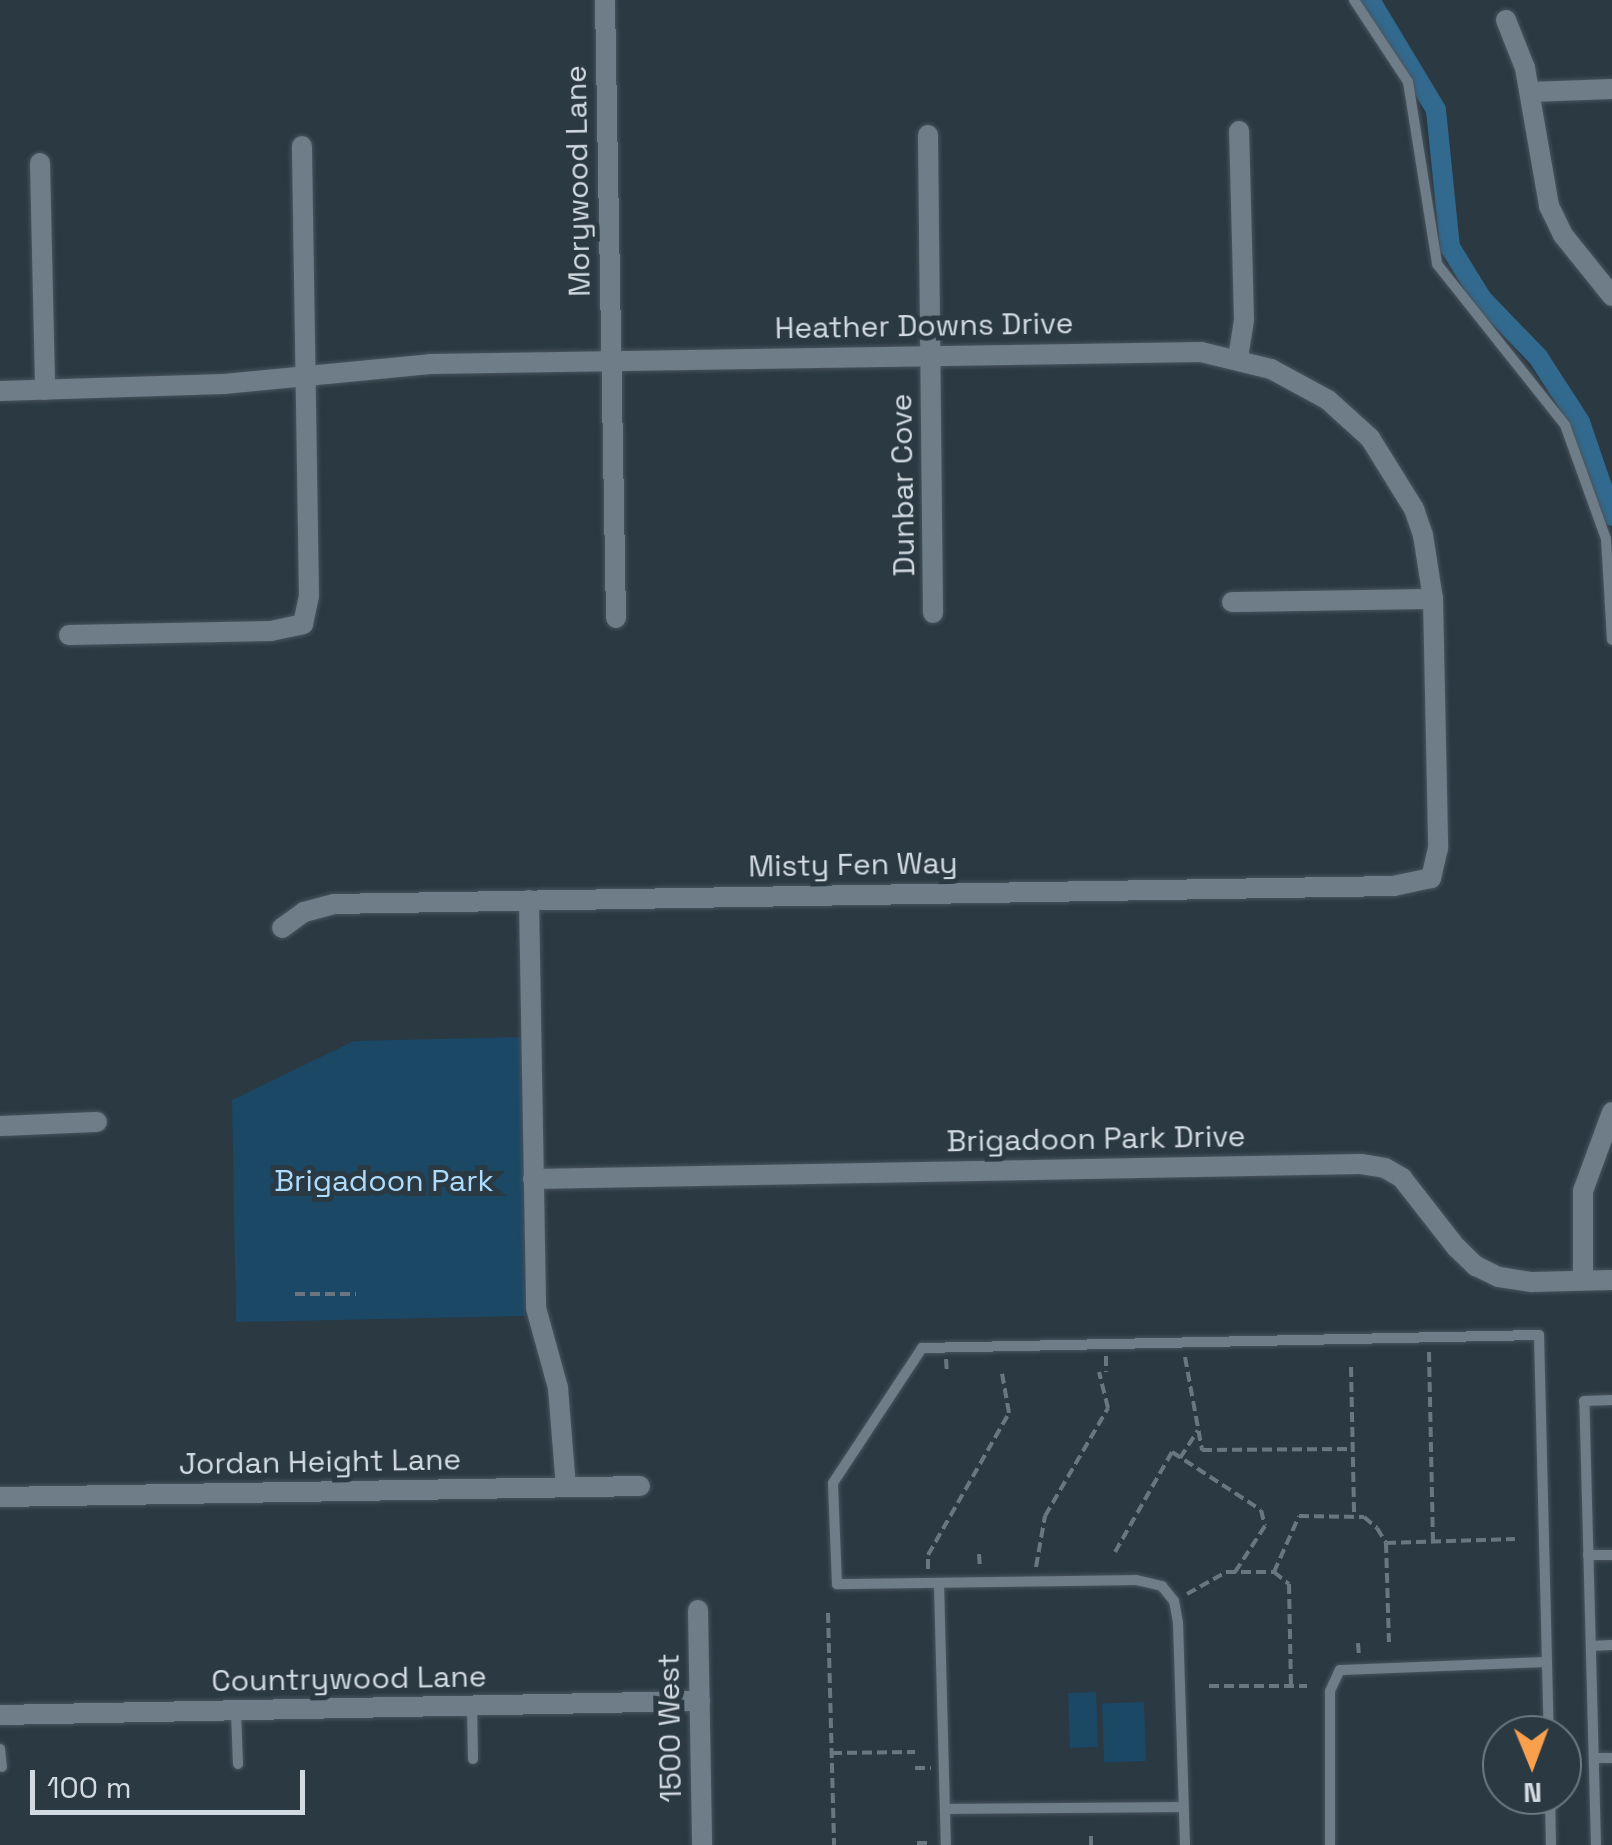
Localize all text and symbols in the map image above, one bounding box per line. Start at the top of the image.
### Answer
street label: Morywood Lane [558,65,598,297]
street label: Heather Downs Drive [774,305,1074,347]
street label: Dunbar Cove [883,393,923,577]
street label: Misty Fen Way [748,845,958,885]
street label: Brigadoon Park Drive [946,1118,1246,1160]
park label: Brigadoon Park [274,1163,494,1199]
street label: Jordan Height Lane [179,1442,461,1482]
street label: 1500 West [651,1653,689,1803]
street label: Countrywood Lane [211,1659,487,1699]
north arrow [1482,1715,1582,1815]
scale bar [35,1750,310,1812]
text: 100 m [47,1768,132,1807]
text: N [1523,1775,1542,1811]

